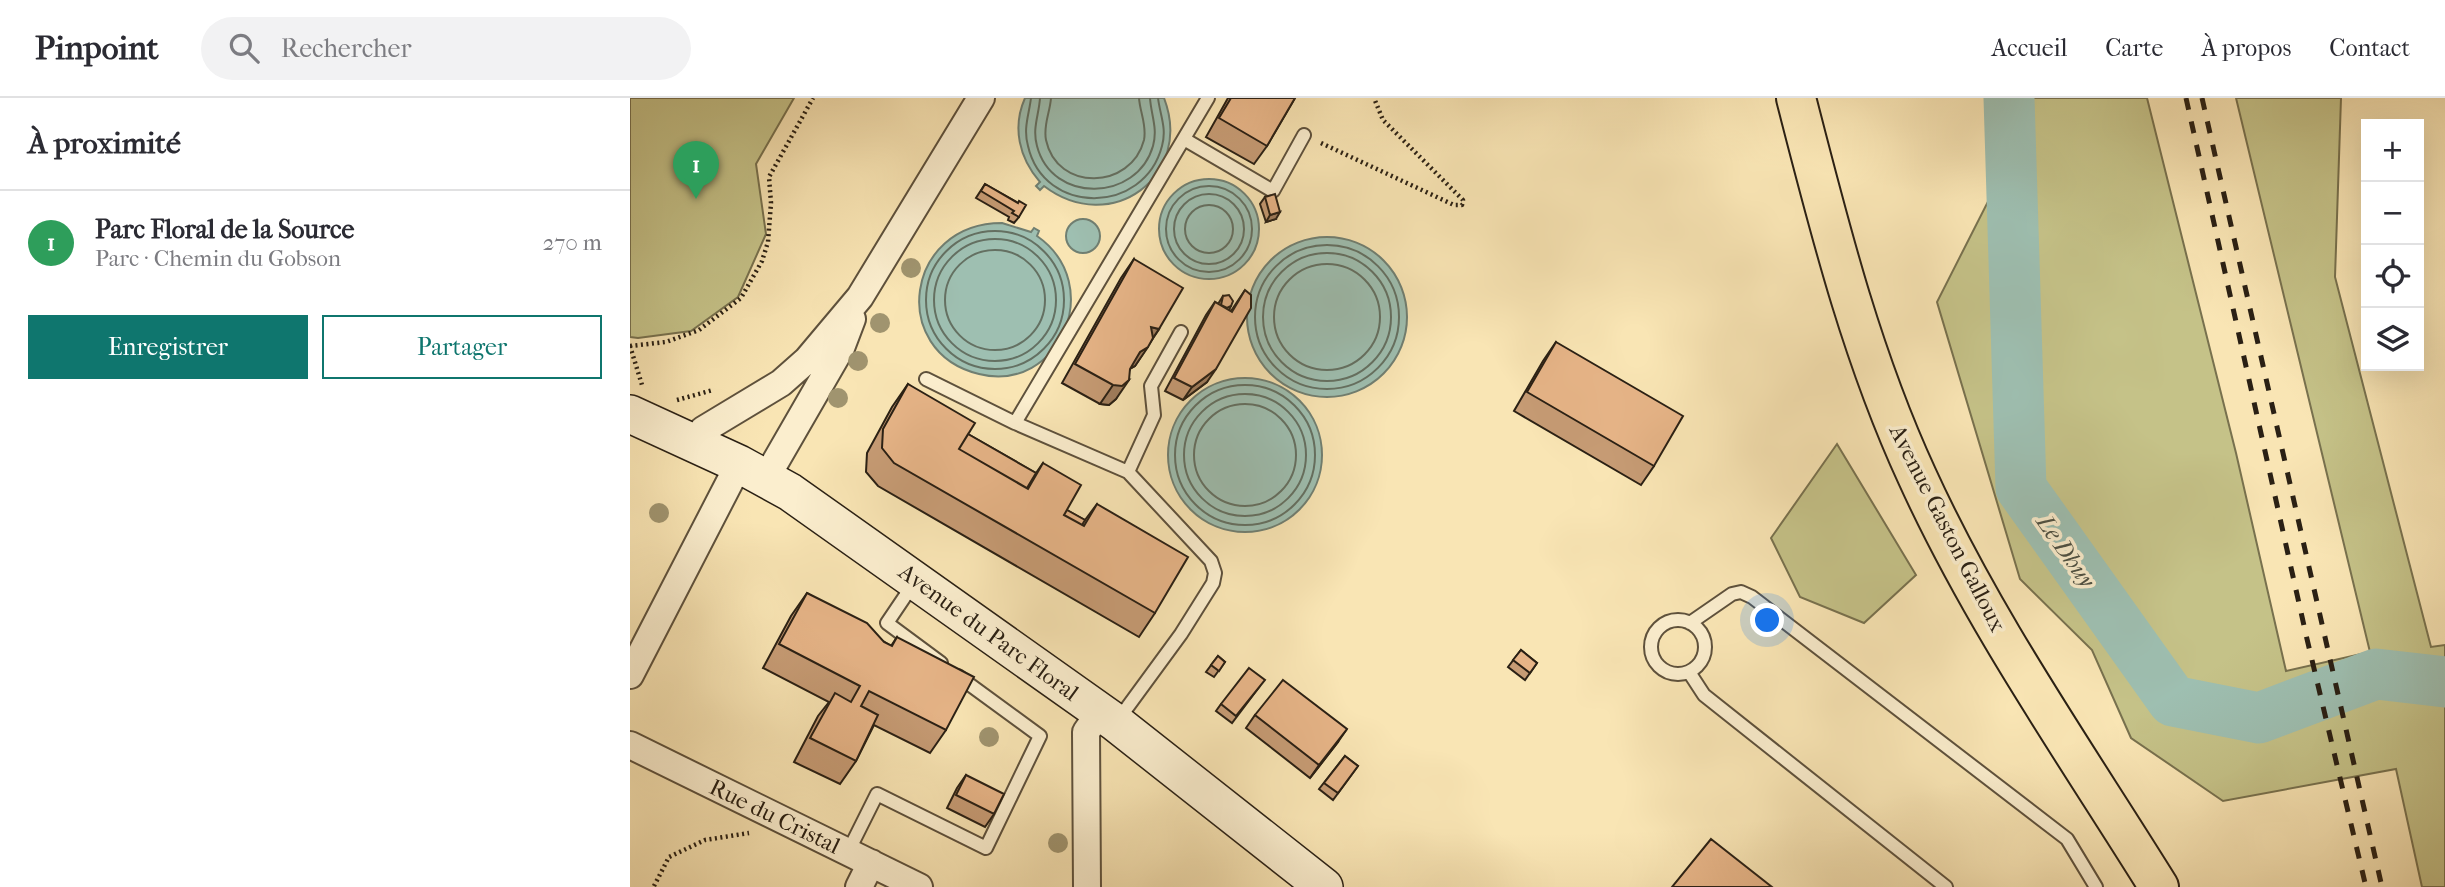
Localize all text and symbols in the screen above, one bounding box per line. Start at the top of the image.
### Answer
search box [201,17,691,80]
text: Pinpoint [35,29,159,68]
icon: search [225,29,263,67]
text: Rechercher [281,33,411,64]
text: Accueil [1992,34,2067,62]
text: Carte [2105,34,2163,62]
text: À propos [2201,34,2291,62]
text: Contact [2329,34,2410,62]
map controls [2361,119,2424,371]
button: + [2361,119,2424,182]
text: À proximité [28,126,181,161]
pin: 1 [673,141,719,199]
button: − [2361,182,2424,245]
text: Parc Floral de la Source [95,214,354,245]
text: 1 [47,229,55,256]
text: 270 m [542,229,602,256]
text: Parc · Chemin du Gobson [95,245,341,272]
button: locate [2361,245,2424,308]
button: layers [2361,308,2424,371]
button: Enregistrer [28,315,308,379]
button: Partager [322,315,602,379]
street label: Avenue Gaston Galloux [1883,419,2011,636]
water label: Le Dhuy [2030,507,2102,594]
street label: Avenue du Parc Floral [893,558,1084,707]
your location [1750,603,1784,637]
street label: Rue du Cristal [705,773,845,860]

